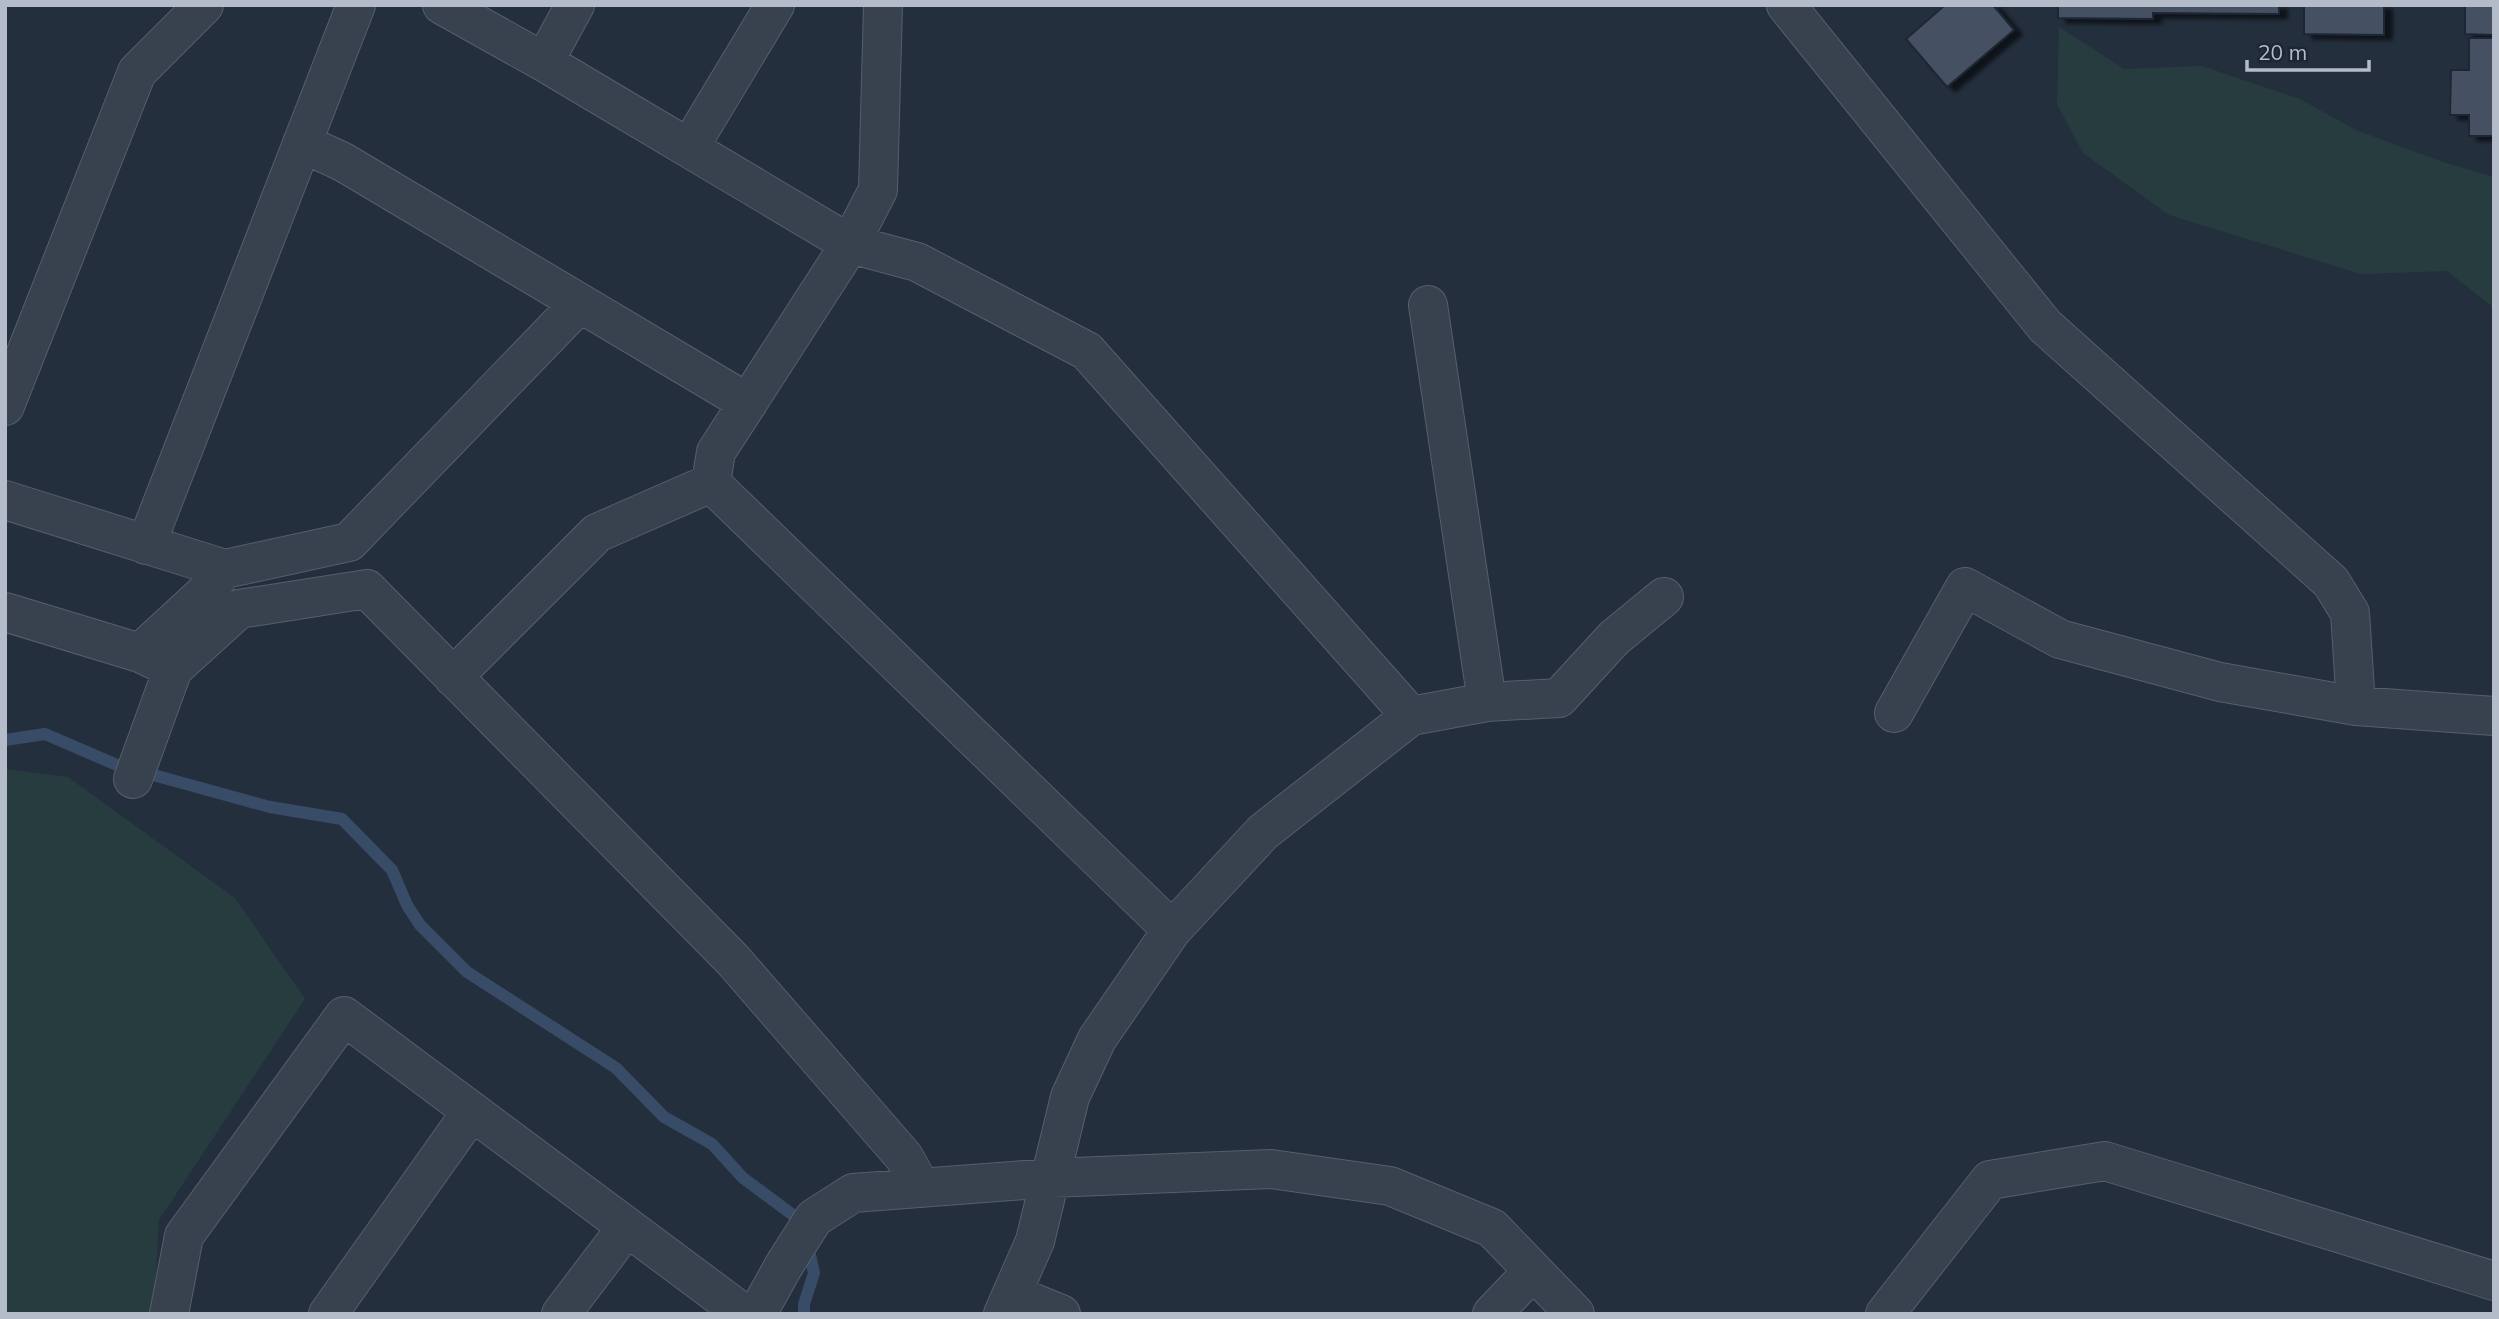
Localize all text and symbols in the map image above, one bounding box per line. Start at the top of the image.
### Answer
scale bar [2247,28,2370,72]
text: 20 m [2258,39,2307,65]

